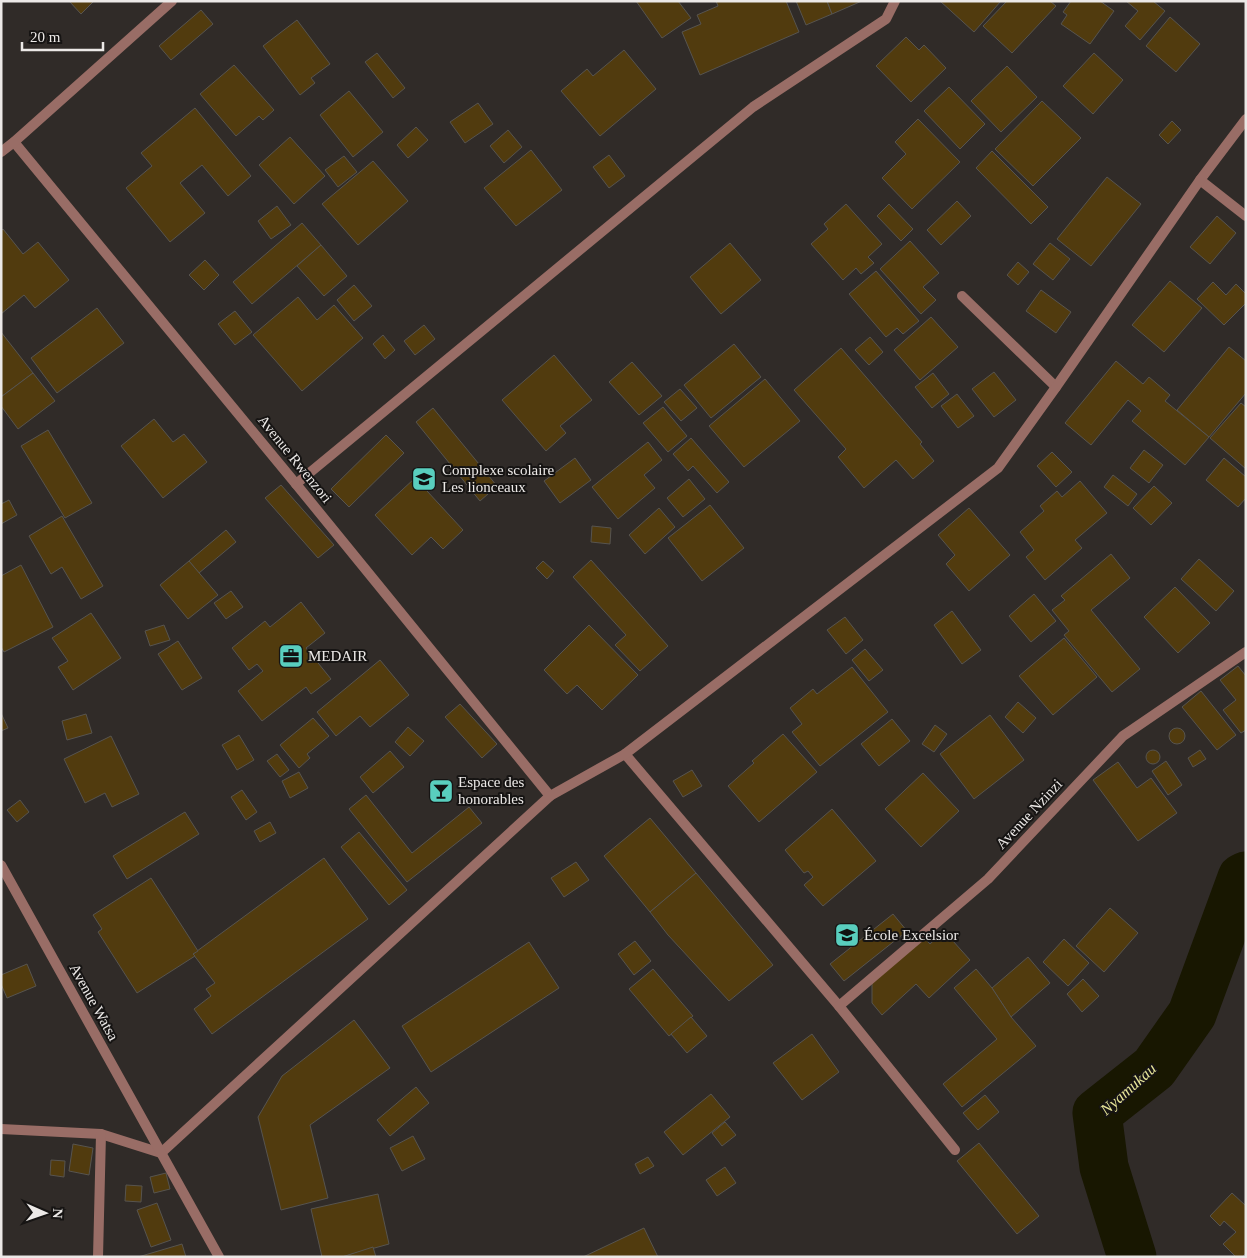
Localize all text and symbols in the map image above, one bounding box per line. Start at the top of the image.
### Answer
scale bar [22,20,104,52]
text: 20 m [30,29,61,45]
street label: Avenue Rwenzori [255,412,335,506]
place label: Complexe scolaire Les lionceaux [442,462,554,495]
school or university icon: Complexe scolaire Les lionceaux [411,466,437,492]
office icon: MEDAIR [278,643,304,669]
place label: MEDAIR [308,648,367,664]
place label: Espace des honorables [458,774,524,807]
street label: Avenue Nzinzi [993,776,1065,852]
bar icon: Espace des honorables [428,778,454,804]
school or university icon: École Excelsior [834,922,860,948]
place label: École Excelsior [864,927,959,943]
street label: Avenue Watsa [66,961,122,1043]
water label: Nyamukau [1096,1060,1160,1120]
north arrow [20,1188,70,1238]
text: N [50,1208,65,1219]

